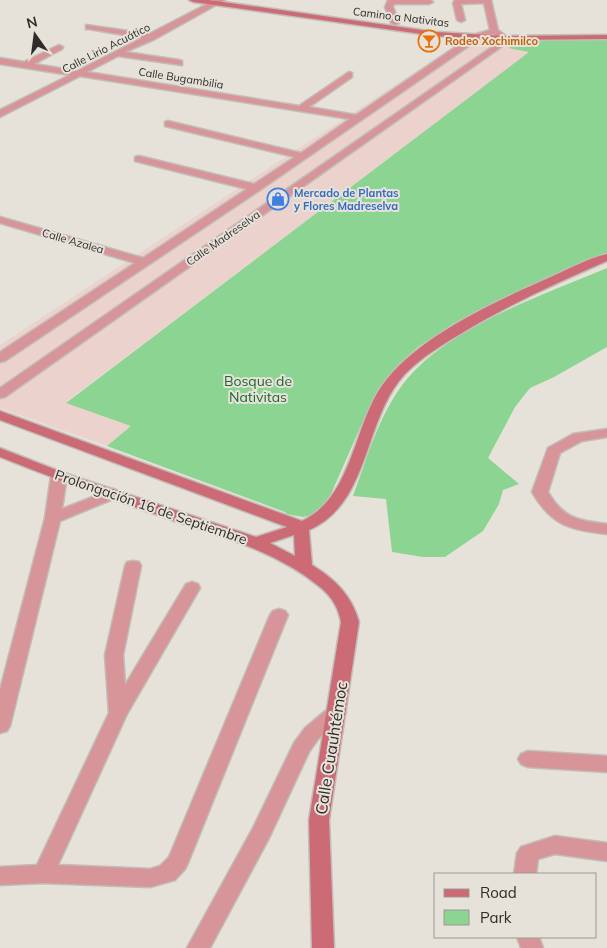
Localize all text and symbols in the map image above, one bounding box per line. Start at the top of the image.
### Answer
street label: Camino a Nativitas [352,4,450,30]
north arrow [10,10,60,60]
text: N [25,12,39,32]
street label: Calle Lirio Acuático [60,20,152,76]
bar icon: Rodeo Xochimilco [417,29,441,53]
place label: Rodeo Xochimilco [445,34,538,48]
street label: Calle Bugambilia [138,64,224,92]
place label: Mercado de Plantas y Flores Madreselva [293,186,399,213]
shop icon: Mercado de Plantas y Flores Madreselva [266,187,290,211]
street label: Calle Madreselva [183,207,263,269]
street label: Calle Azalea [41,226,105,256]
park label: Bosque de Nativitas [224,372,292,406]
street label: Prolongación 16 de Septiembre [52,466,250,548]
street label: Calle Cuauhtémoc [311,680,351,816]
legend [434,873,597,938]
text: Road [480,883,517,902]
text: Park [480,908,512,927]

